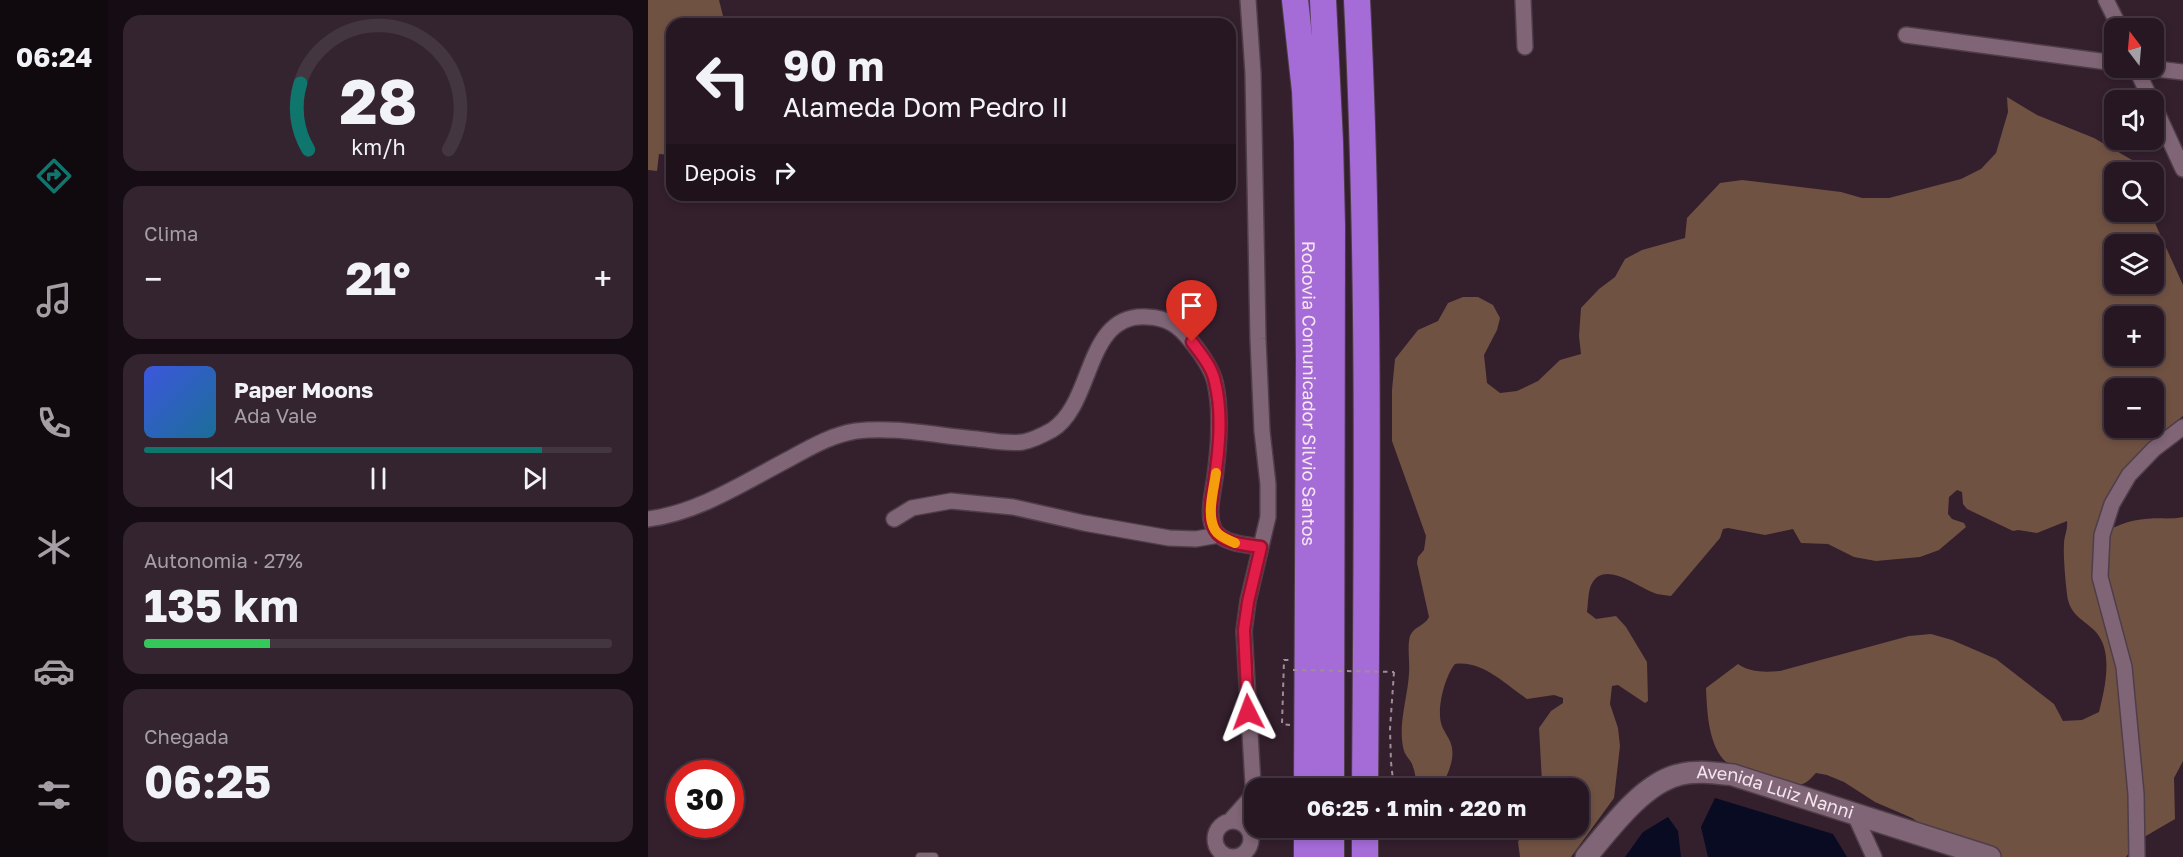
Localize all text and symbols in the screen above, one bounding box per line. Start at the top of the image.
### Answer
north arrow [2104,18,2164,78]
map controls [2104,18,2164,438]
text: 90 m [783,40,884,90]
text: 06:24 [16,41,92,73]
icon: left [684,42,762,120]
text: 28 [339,63,417,138]
button: sound [2104,90,2164,150]
text: Alameda Dom Pedro II [783,91,1068,123]
text: km/h [351,134,405,160]
icon: directions [33,155,75,197]
icon: right [768,156,801,189]
text: Depois [684,159,756,186]
button: search [2104,162,2164,222]
text: Clima [144,221,198,245]
button: layers [2104,234,2164,294]
street label: Rodovia Comunicador Silvio Santos [1298,241,1321,546]
text: 21° [345,251,411,305]
text: − [144,259,162,298]
text: + [594,259,612,298]
icon: music [33,279,75,321]
pin [1166,280,1217,342]
icon: arrive [1175,289,1208,322]
button: + [2104,306,2164,366]
text: Paper Moons [234,376,373,403]
button: − [2104,378,2164,438]
icon: phone [33,402,75,444]
text: Ada Vale [234,403,317,427]
icon: previous [206,462,239,495]
icon: pause [362,462,395,495]
icon: next [518,462,551,495]
icon: climate [33,526,75,568]
text: Autonomia · 27% [144,548,303,572]
text: 135 km [144,578,299,632]
icon: car [33,650,75,692]
position arrow [1216,680,1280,744]
text: Chegada [144,724,229,748]
text: 06:25 [144,754,271,808]
speed limit sign: 30 [666,760,744,838]
street label: Avenida Luiz Nanni [1696,760,1857,823]
icon: filters [33,774,75,816]
text: 06:25 · 1 min · 220 m [1307,794,1526,821]

